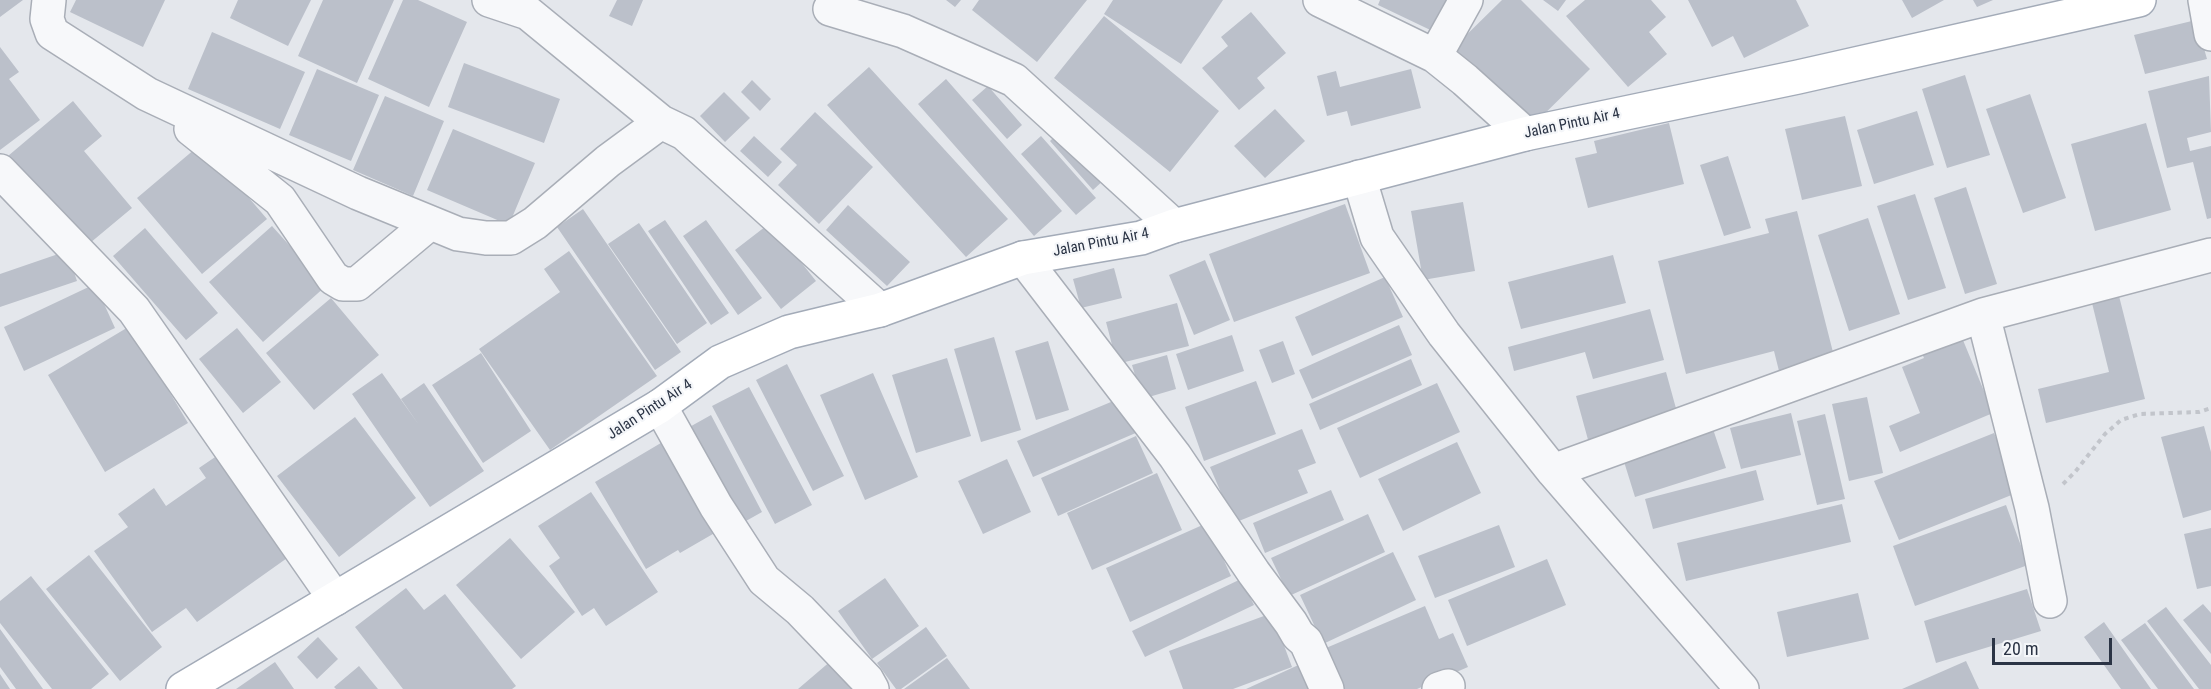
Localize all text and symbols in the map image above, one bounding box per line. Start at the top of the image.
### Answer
street label: Jalan Pintu Air 4 [1522,105,1622,143]
street label: Jalan Pintu Air 4 [1051,225,1151,261]
street label: Jalan Pintu Air 4 [604,376,696,444]
scale bar [1995,626,2115,664]
text: 20 m [2003,638,2038,659]

